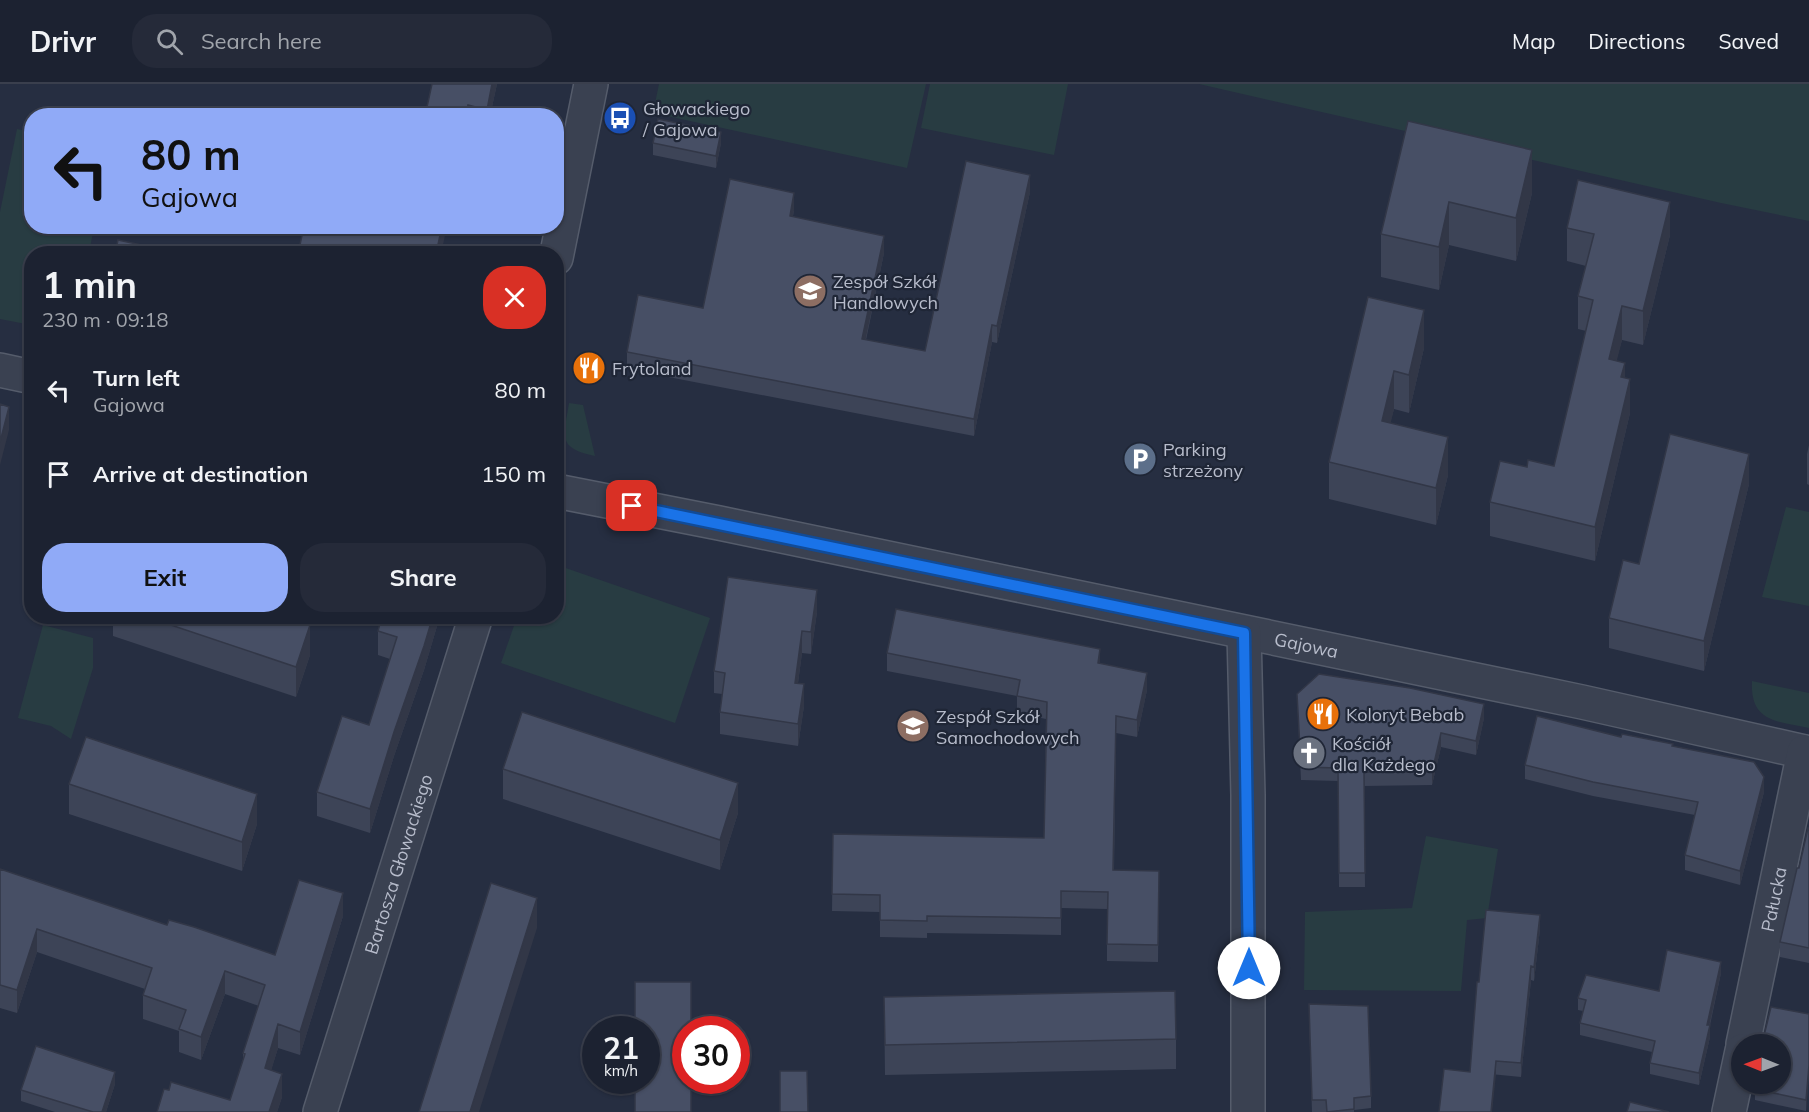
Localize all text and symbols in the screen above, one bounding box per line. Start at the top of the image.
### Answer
search box [132,14,552,68]
text: Drivr [30,24,96,59]
icon: search [153,25,186,58]
text: Search here [201,27,322,55]
text: Map [1512,28,1555,54]
text: Directions [1588,28,1685,54]
text: Saved [1718,28,1779,54]
place label: Głowackiego / Gajowa [642,97,750,141]
bus stop icon: Głowackiego / Gajowa [602,100,638,136]
text: 80 m [141,128,241,181]
icon: left [42,132,120,210]
text: Gajowa [141,180,238,214]
text: 1 min [42,262,137,307]
button: close [483,266,546,329]
place label: Zespół Szkół Handlowych [833,270,938,314]
school or university icon: Zespół Szkół Handlowych [792,273,828,309]
text: 230 m · 09:18 [42,307,168,332]
restaurant icon: Frytoland [571,350,607,386]
place label: Frytoland [612,357,692,380]
text: Turn left [93,364,180,392]
icon: left [42,374,75,407]
text: 80 m [495,376,546,404]
text: Gajowa [93,392,165,417]
place label: Parking strzeżony [1163,438,1244,482]
parking icon: Parking strzeżony [1122,441,1158,477]
icon: arrive [42,458,75,491]
text: Arrive at destination [93,460,308,488]
text: 150 m [481,460,546,488]
pin [606,480,657,531]
icon: arrive [615,489,648,522]
button: Exit [42,543,288,612]
button: Share [300,543,546,612]
street label: Gajowa [1272,627,1340,663]
restaurant icon: Koloryt Bebab [1305,696,1341,732]
place label: Koloryt Bebab [1346,703,1464,726]
place label: Zespół Szkół Samochodowych [936,705,1080,749]
school or university icon: Zespół Szkół Samochodowych [895,708,931,744]
place label: Kościół dla Każdego [1332,732,1436,776]
church icon: Kościół dla Każdego [1291,735,1327,771]
street label: Bartosza Głowackiego [359,771,437,957]
street label: Pałucka [1755,865,1791,934]
position arrow [1217,936,1281,1000]
speed limit sign: 30 [672,1016,750,1094]
text: 21 [603,1029,639,1067]
north arrow [1731,1034,1791,1094]
map controls [1731,1034,1791,1094]
text: km/h [604,1061,638,1080]

